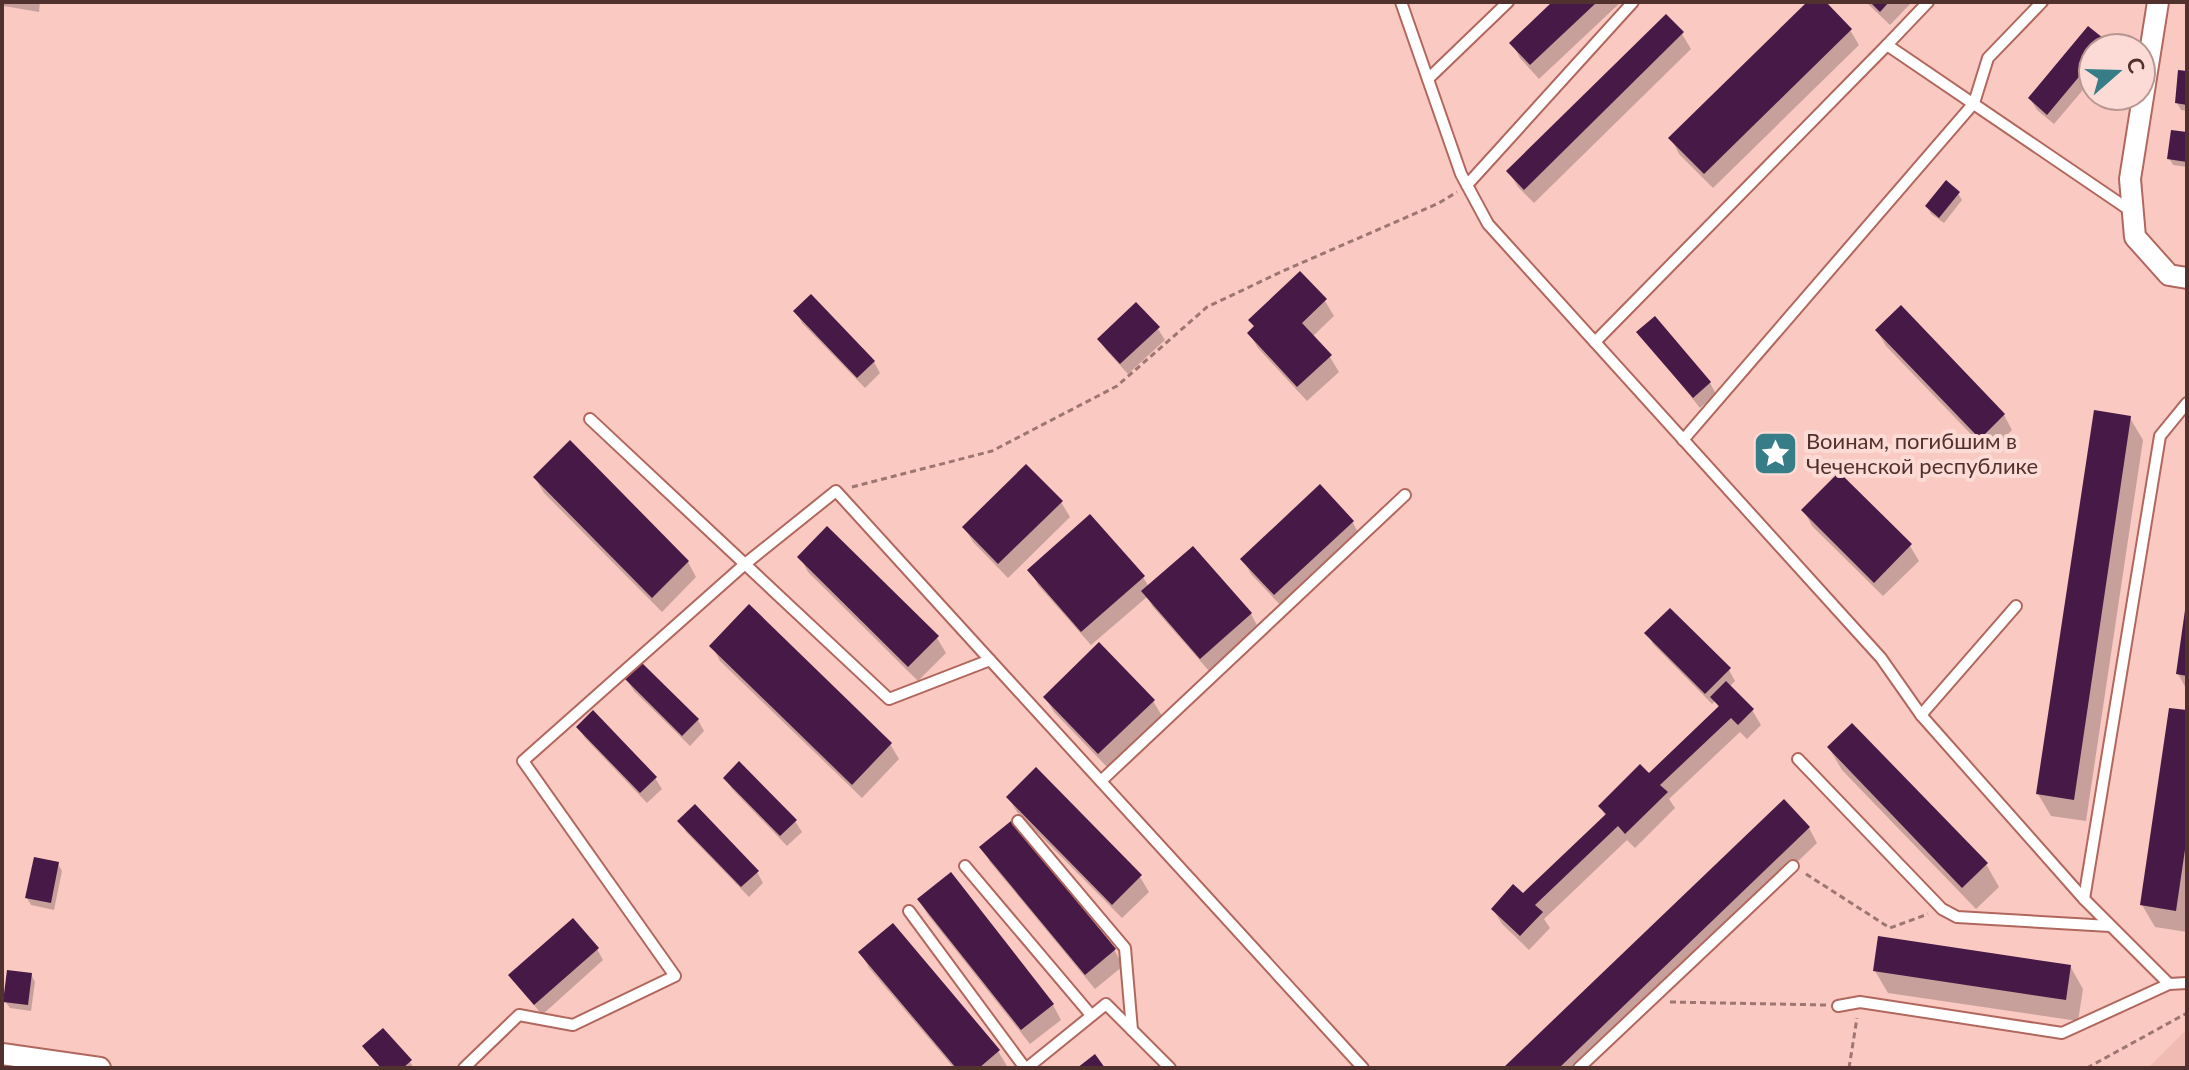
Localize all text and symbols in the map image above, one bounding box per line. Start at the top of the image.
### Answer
north arrow [2077,32,2157,112]
text: С [2121,54,2152,77]
place label: Воинам, погибшим в Чеченской республике [1806,427,2038,479]
place icon: Воинам, погибшим в Чеченской республике [1751,430,1799,478]

